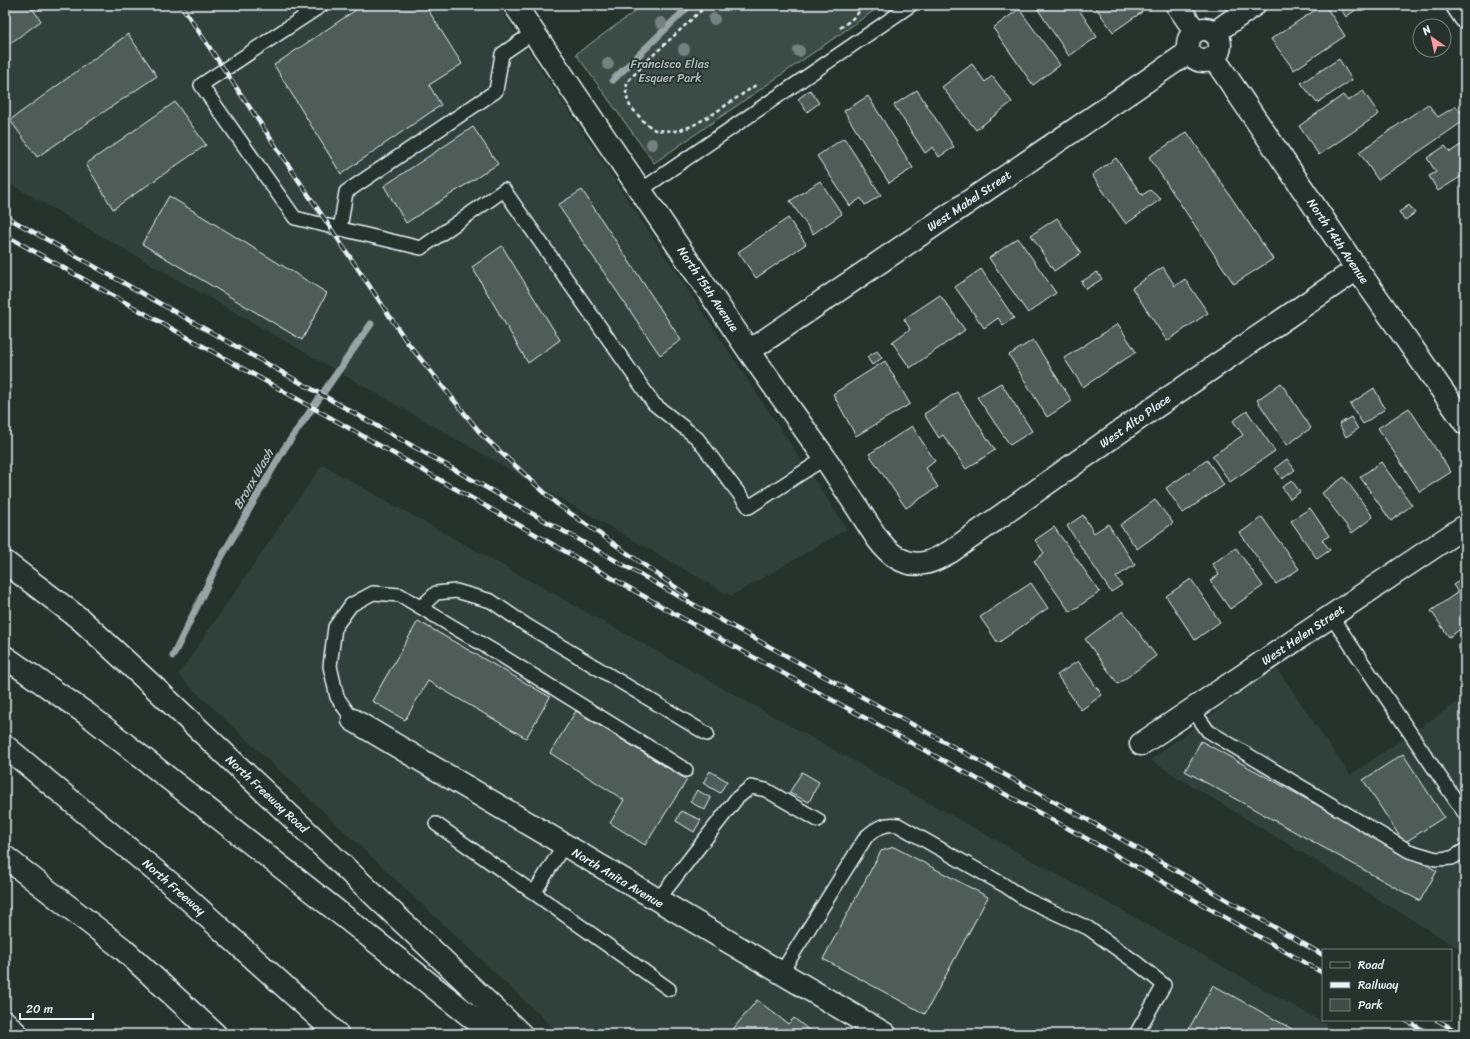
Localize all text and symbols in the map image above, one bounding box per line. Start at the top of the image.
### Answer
north arrow [1412,18,1452,58]
text: N [1417,20,1435,41]
park label: Francisco Elias Esquer Park [631,53,710,89]
street label: West Mabel Street [922,164,1016,238]
street label: North 14th Avenue [1301,194,1375,289]
street label: North 15th Avenue [671,242,745,337]
street label: West Alto Place [1094,388,1176,454]
water label: Bronx Wash [226,443,280,514]
street label: West Helen Street [1257,599,1349,671]
street label: North Freeway Road [220,749,315,840]
street label: North Anita Avenue [568,842,668,914]
street label: North Freeway [137,853,211,922]
legend [1322,949,1452,1021]
text: Road [1358,954,1385,976]
text: Railway [1358,974,1399,996]
text: Park [1358,994,1383,1016]
scale bar [20,995,93,1021]
text: 20 m [26,998,53,1020]

